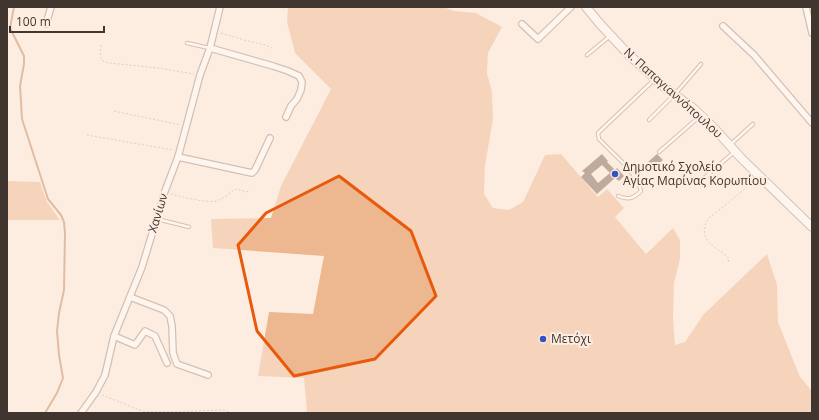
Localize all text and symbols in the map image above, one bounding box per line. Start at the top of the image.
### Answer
scale bar [10,8,104,34]
text: 100 m [16,13,51,30]
street label: Ν. Παπαγιαννόπουλου [620,44,726,142]
place label: Δημοτικό Σχολείο Αγίας Μαρίνας Κορωπίου [623,158,767,189]
marker: Δημοτικό Σχολείο Αγίας Μαρίνας Κορωπίου [610,169,620,179]
street label: Χανίων [143,191,172,235]
place label: Μετόχι [551,330,591,347]
marker: Μετόχι [538,334,548,344]

